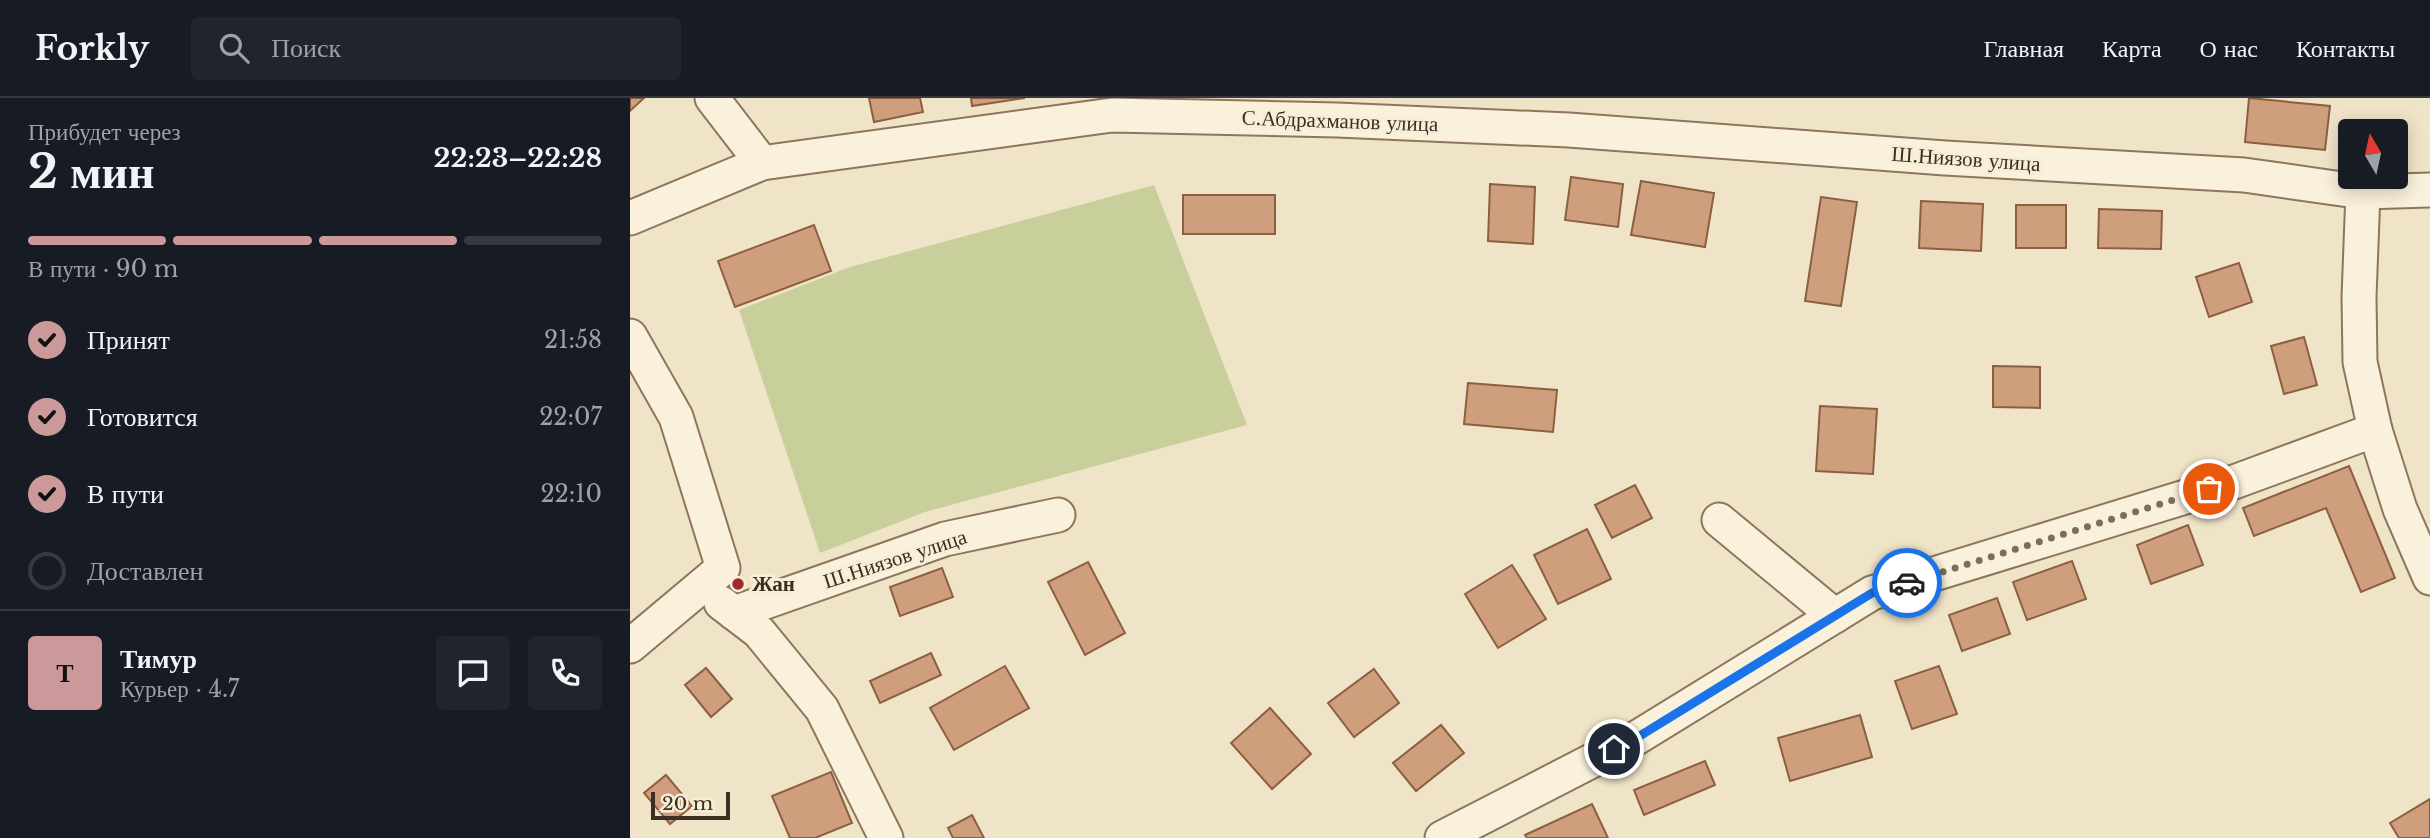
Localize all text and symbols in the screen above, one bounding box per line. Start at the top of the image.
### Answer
search box [191,17,681,80]
text: Forkly [35,28,149,69]
icon: search [215,29,253,67]
text: Поиск [271,32,341,64]
text: Главная [1984,34,2064,63]
text: Карта [2102,34,2162,63]
text: О нас [2200,34,2258,63]
text: Контакты [2296,34,2395,63]
street label: С.Абдрахманов улица [1241,105,1439,137]
text: Прибудет через [28,118,181,146]
north arrow [2338,119,2408,189]
map controls [2338,119,2408,189]
street label: Ш.Ниязов улица [1891,141,2042,177]
text: 22:23–22:28 [434,142,602,174]
text: 2 мин [28,143,155,200]
text: В пути · 90 m [28,255,178,283]
icon: check [28,321,66,359]
text: Принят [87,324,170,356]
text: 21:58 [544,326,602,354]
icon: check [28,398,66,436]
text: Готовится [87,401,198,433]
text: 22:07 [539,403,602,431]
pin [2179,459,2239,519]
icon: bag [2190,470,2228,508]
icon: check [28,475,66,513]
text: В пути [87,478,164,510]
text: 22:10 [540,480,602,508]
street label: Ш.Ниязов улица [820,523,971,594]
courier [1872,548,1942,618]
text: Доставлен [87,555,204,587]
icon: car [1888,564,1926,602]
place label: Жан [752,571,795,597]
marker: Жан [730,576,746,592]
button: chat [436,636,510,710]
button: phone [528,636,602,710]
text: Тимур [120,643,197,675]
text: Т [56,657,74,689]
text: Курьер · 4.7 [120,675,239,703]
pin [1584,719,1644,779]
icon: home [1595,730,1633,768]
scale bar [651,789,730,821]
text: 20 m [662,792,713,815]

